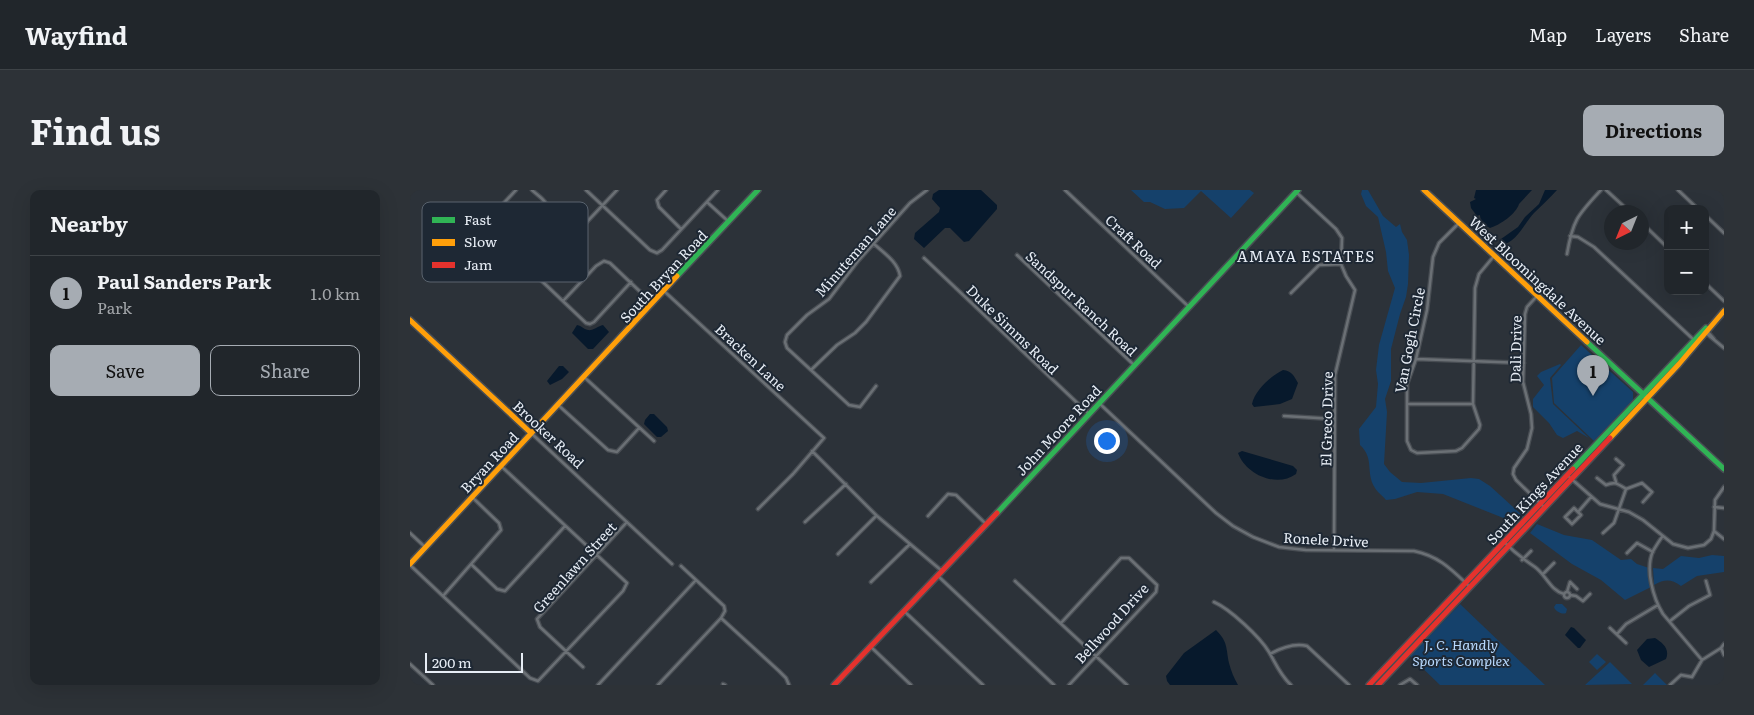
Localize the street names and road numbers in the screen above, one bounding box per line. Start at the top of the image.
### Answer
street label: Minuteman Lane [810,201,900,301]
street label: Craft Road [1101,209,1167,273]
street label: West Bloomingdale Avenue [1465,211,1611,349]
street label: South Bryan Road [615,225,711,327]
street label: Sandspur Ranch Road [1022,246,1143,360]
street label: Duke Simms Road [963,280,1064,379]
street label: Van Gogh Circle [1389,286,1429,394]
street label: Dali Drive [1504,315,1526,383]
street label: Bracken Lane [711,319,791,395]
street label: El Greco Drive [1315,371,1337,467]
street label: John Moore Road [1011,380,1105,480]
street label: Brooker Road [509,396,589,473]
street label: Bryan Road [455,427,523,497]
street label: South Kings Avenue [1481,438,1587,548]
street label: Greenlawn Street [528,517,621,617]
street label: Ronele Drive [1283,527,1369,551]
street label: Bellwood Drive [1069,578,1153,668]

